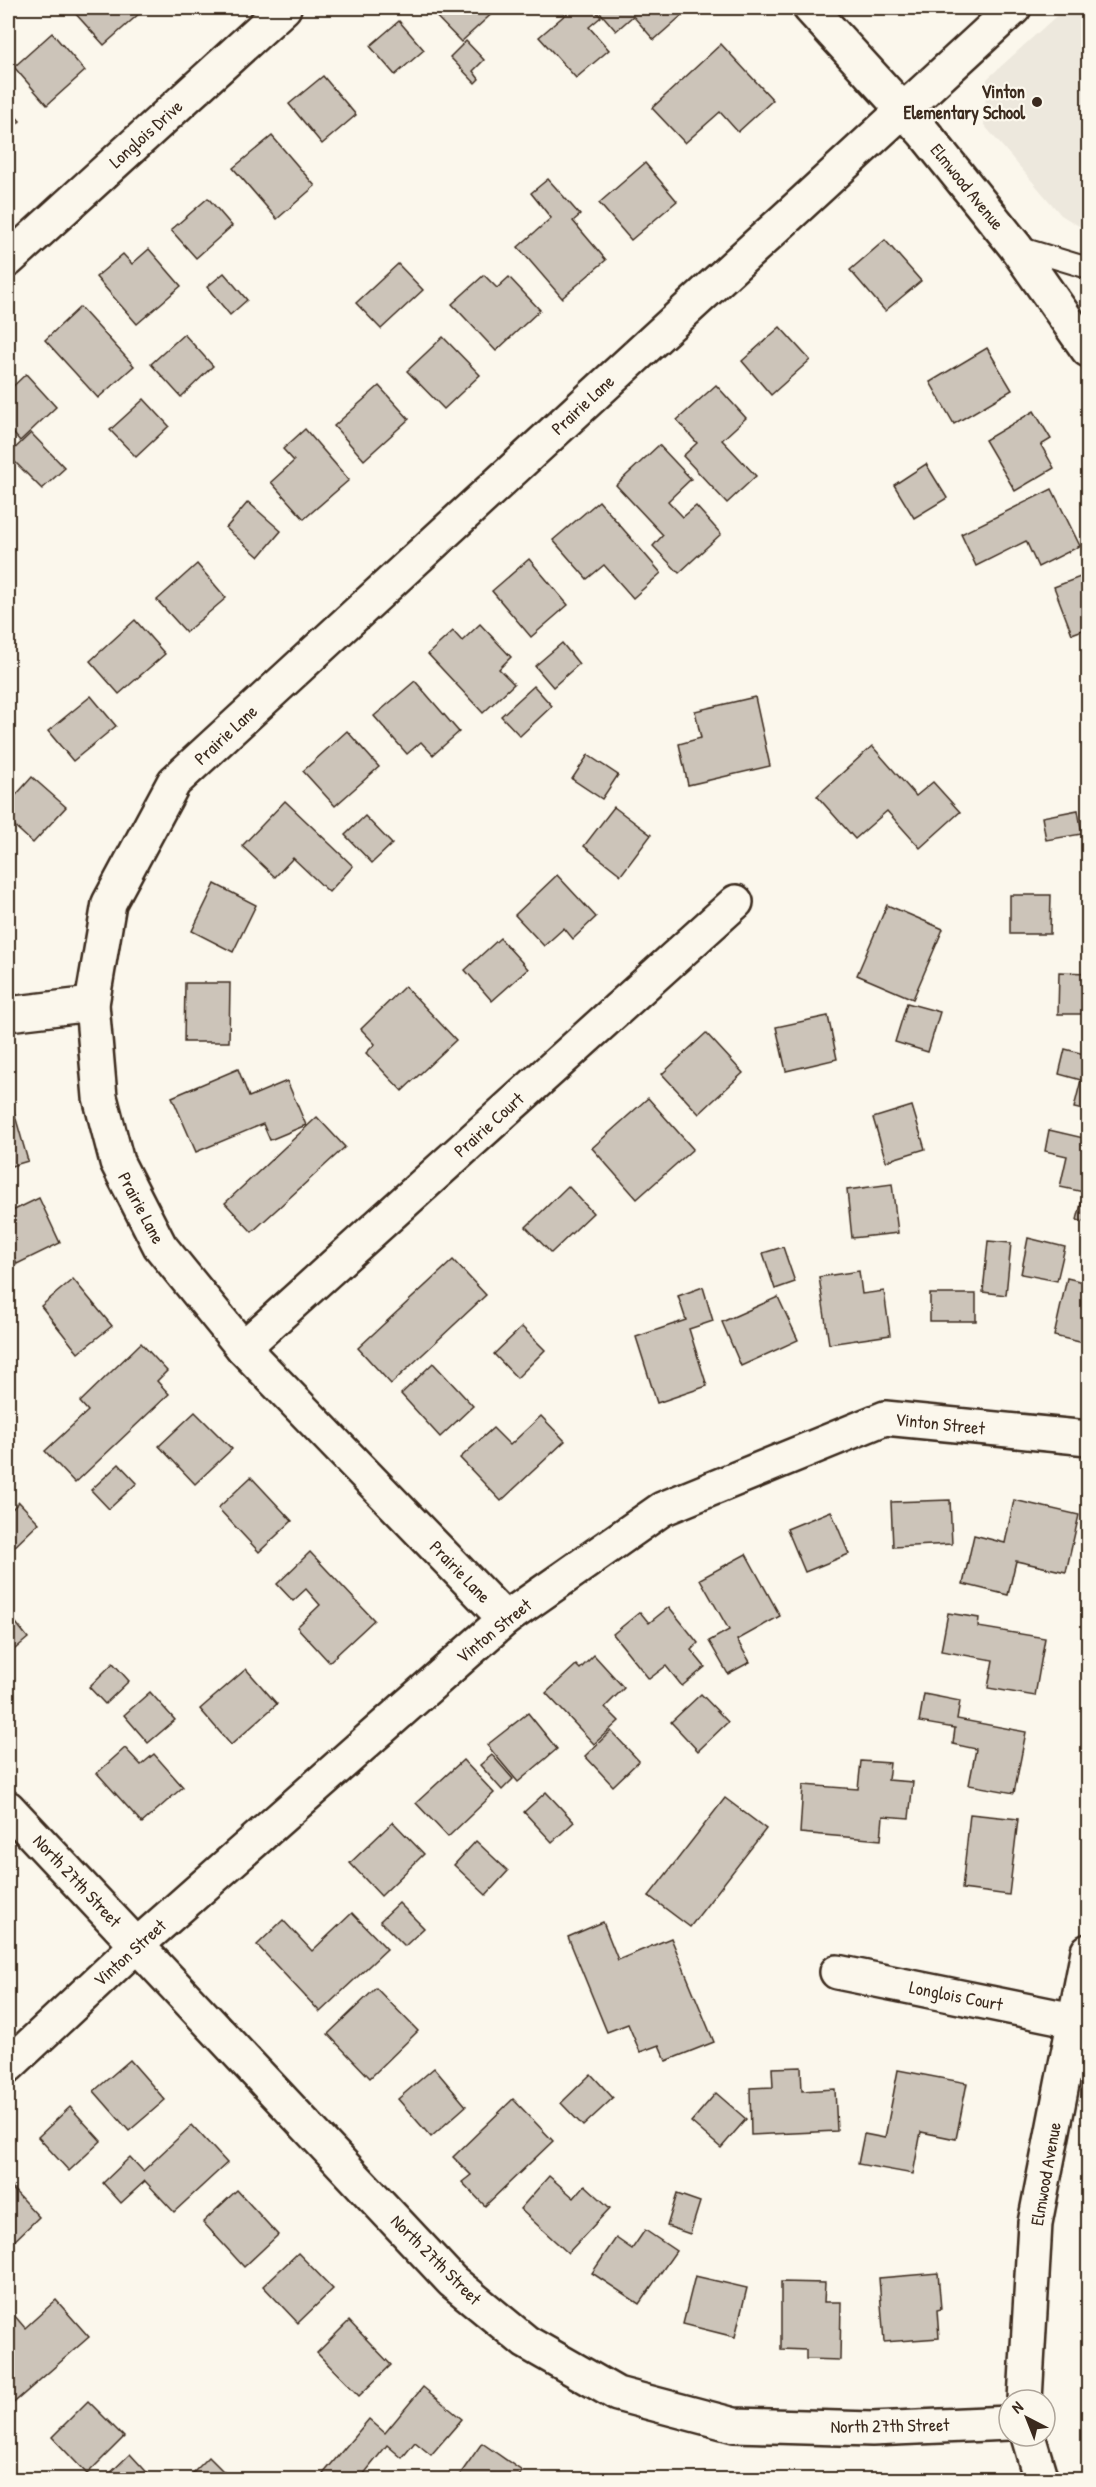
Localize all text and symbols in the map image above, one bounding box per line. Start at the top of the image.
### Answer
place label: Vinton Elementary School [904,79,1026,126]
street label: Longlois Drive [103,94,188,173]
marker: Vinton Elementary School [1030,95,1044,109]
street label: Elmwood Avenue [925,138,1010,235]
street label: Prairie Lane [546,369,620,440]
street label: Prairie Lane [189,699,263,770]
street label: Prairie Court [448,1086,530,1163]
street label: Prairie Lane [112,1167,171,1248]
street label: Vinton Street [894,1406,987,1441]
street label: Prairie Lane [424,1535,496,1608]
street label: Vinton Street [451,1592,537,1669]
street label: North 27th Street [28,1829,128,1933]
street label: Vinton Street [88,1913,172,1992]
street label: Longlois Court [907,1974,1006,2017]
street label: Elmwood Avenue [1024,2120,1067,2228]
street label: North 27th Street [386,2209,488,2311]
north arrow [997,2388,1057,2448]
text: N [1006,2396,1028,2418]
street label: North 27th Street [830,2412,950,2439]

